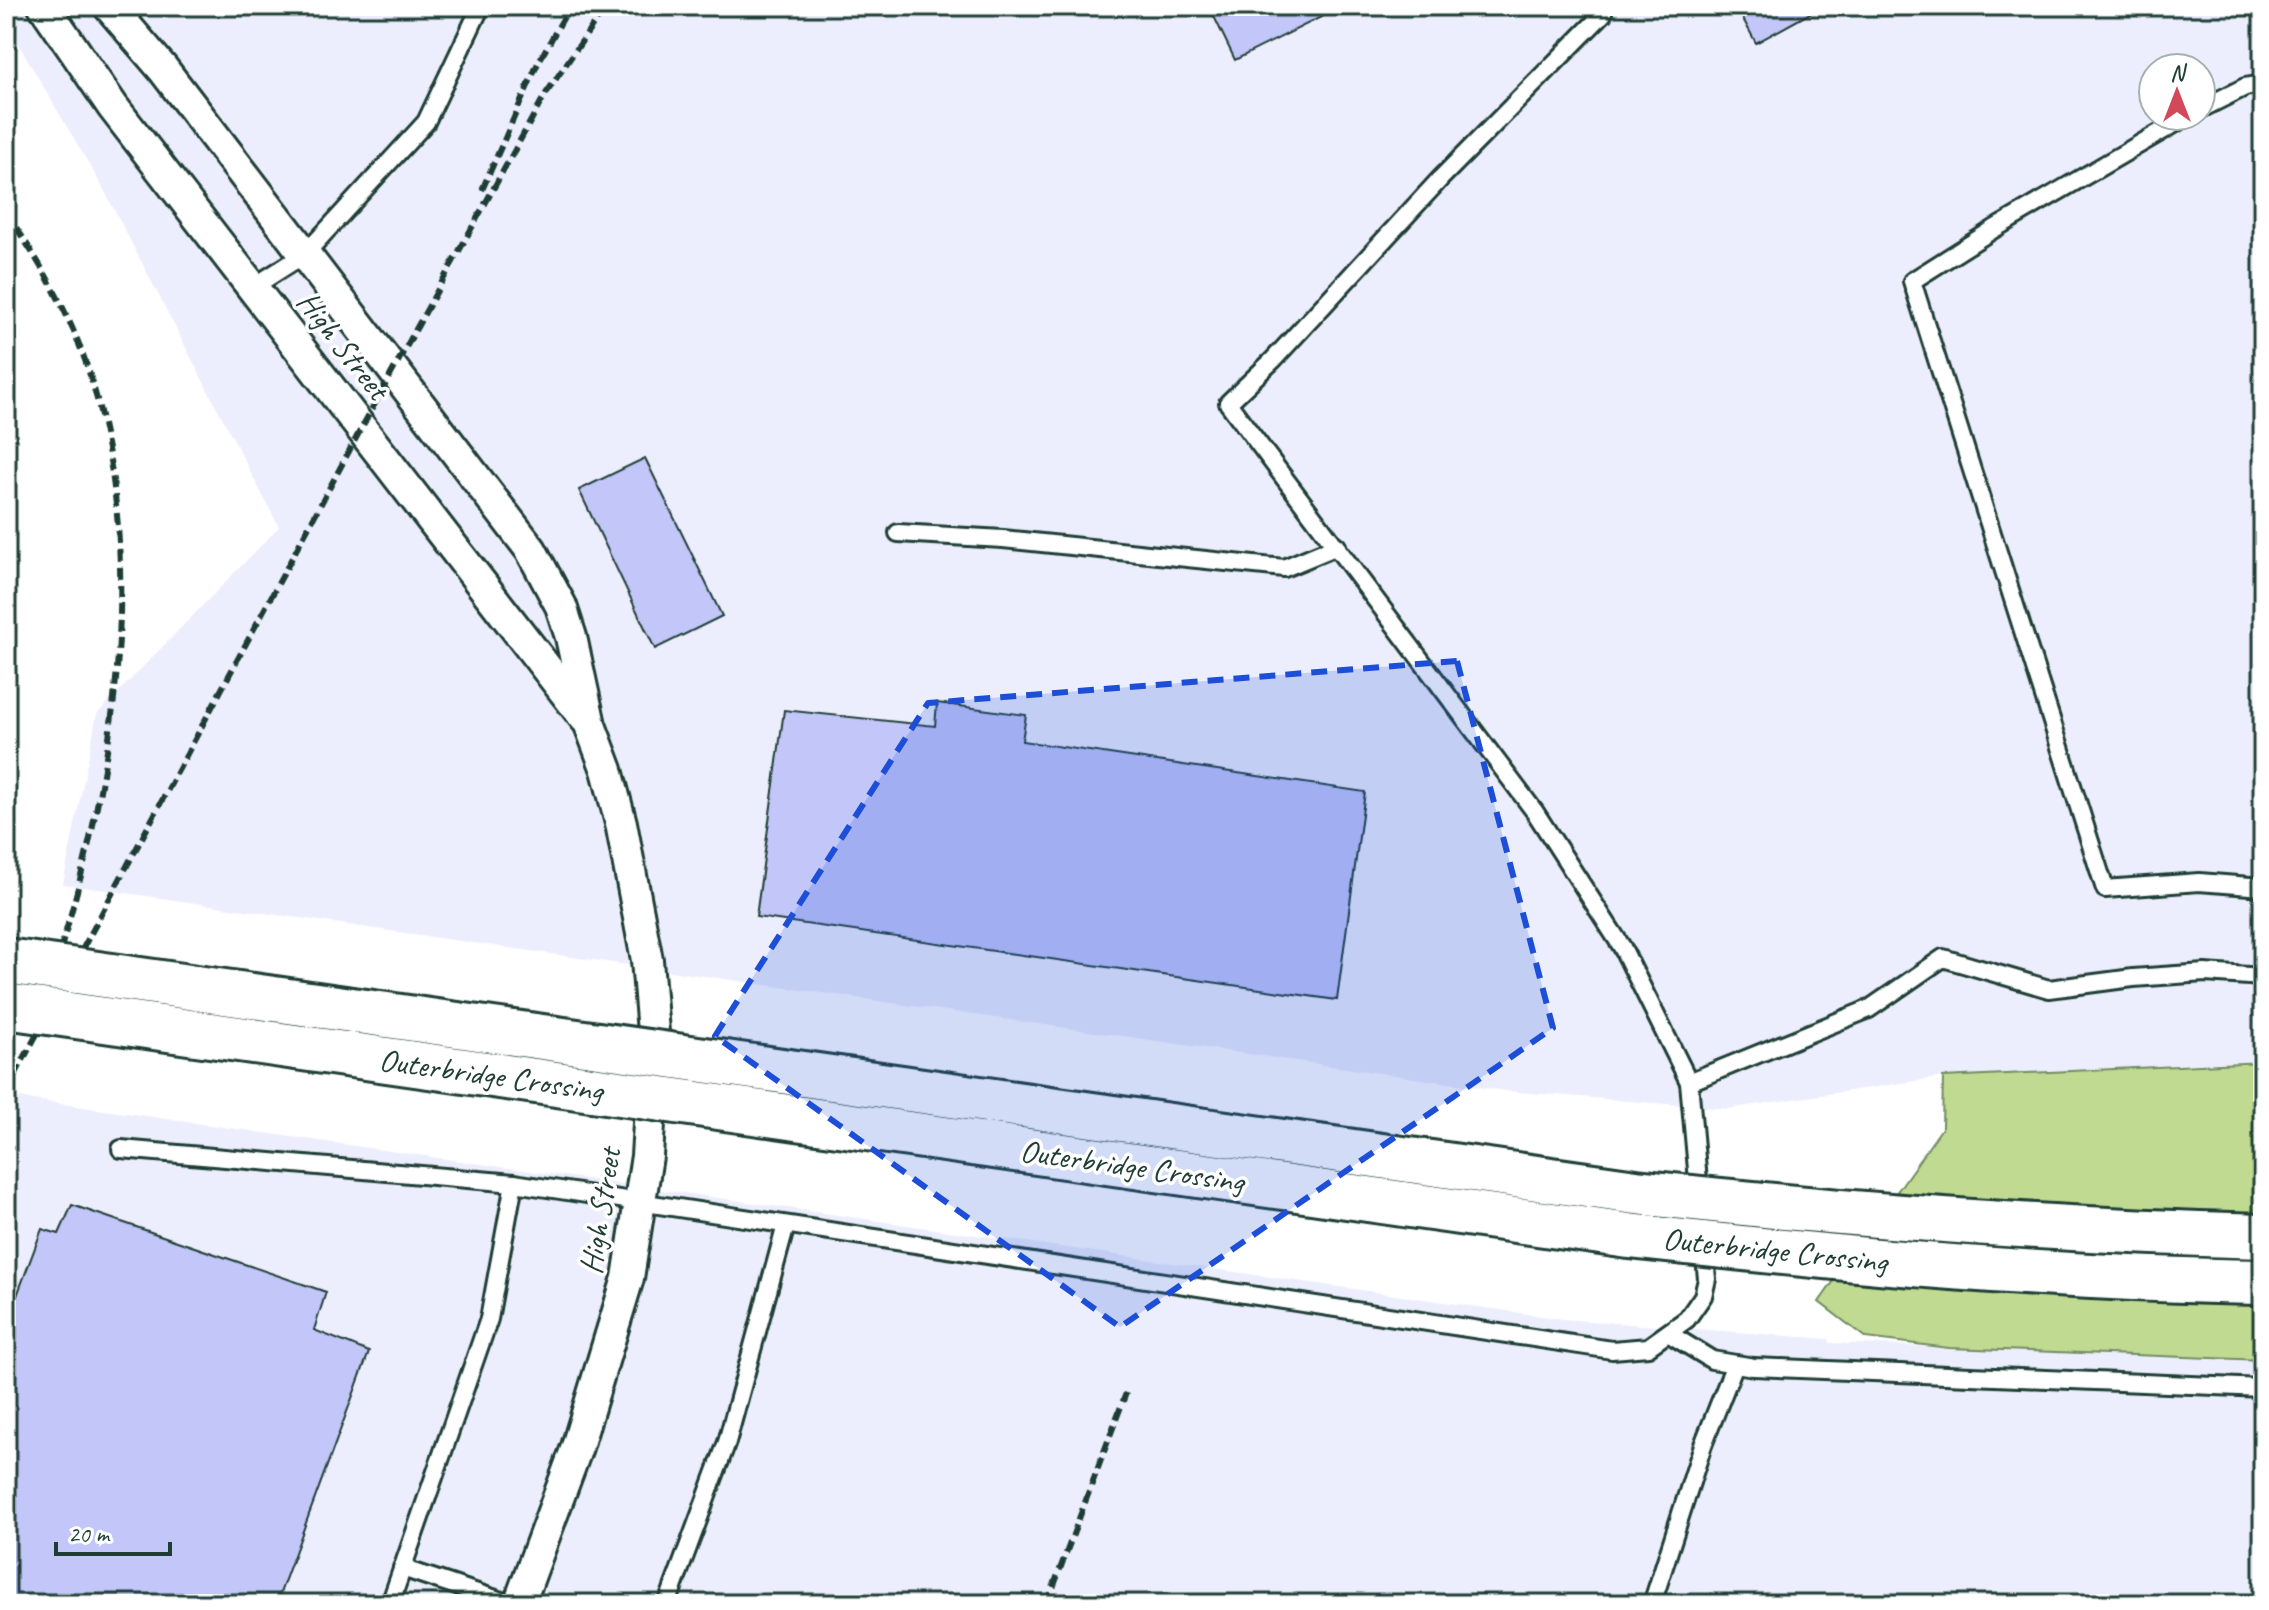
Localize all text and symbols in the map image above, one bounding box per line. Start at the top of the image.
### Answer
north arrow [2137,52,2217,132]
text: N [2170,59,2187,87]
street label: High Street [288,282,400,410]
street label: Outerbridge Crossing [377,1039,608,1111]
street label: Outerbridge Crossing [1018,1130,1249,1202]
street label: High Street [570,1142,631,1277]
street label: Outerbridge Crossing [1661,1218,1892,1282]
scale bar [56,1506,170,1556]
text: 20 m [68,1519,111,1549]

